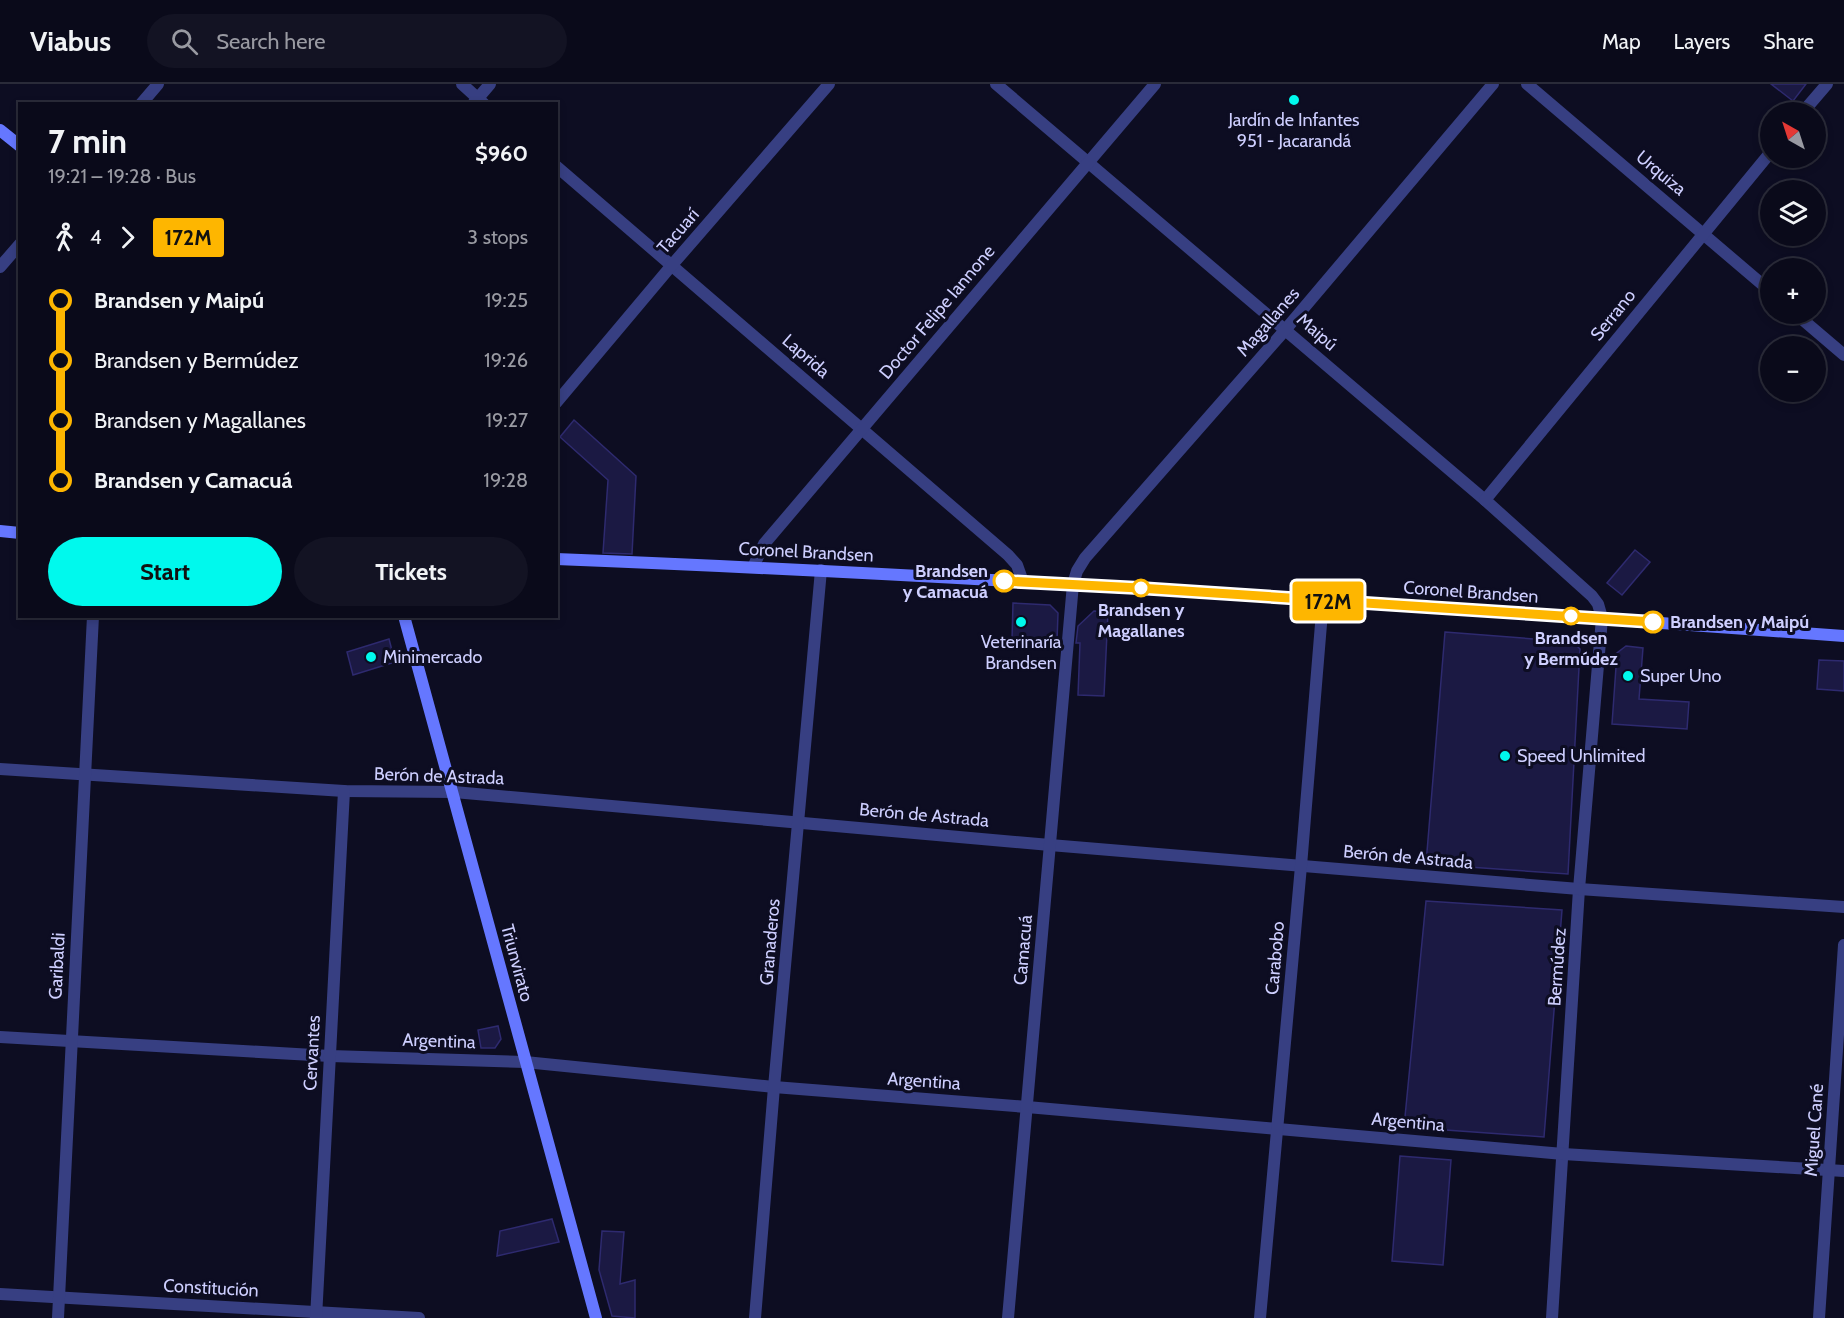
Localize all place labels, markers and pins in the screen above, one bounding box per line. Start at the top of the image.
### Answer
marker: Jardín de Infantes 951 - Jacarandá [1287,93,1301,107]
place label: Jardín de Infantes 951 - Jacarandá [1227,109,1360,152]
place label: Brandsen y Camacuá [903,560,988,603]
marker: Brandsen y Camacuá [993,570,1015,592]
marker: Brandsen y Magallanes [1132,579,1150,597]
place label: Brandsen y Magallanes [1097,599,1185,642]
marker: Brandsen y Bermúdez [1562,607,1580,625]
marker: Brandsen y Maipú [1642,611,1664,633]
place label: Brandsen y Maipú [1670,611,1809,633]
marker: Veterinaría Brandsen [1014,615,1028,629]
place label: Brandsen y Bermúdez [1524,627,1618,670]
place label: Veterinaría Brandsen [981,631,1062,674]
place label: Minimercado [383,646,482,668]
marker: Minimercado [364,650,378,664]
place label: Super Uno [1640,665,1722,687]
marker: Super Uno [1621,669,1635,683]
place label: Speed Unlimited [1517,745,1646,767]
marker: Speed Unlimited [1498,749,1512,763]

